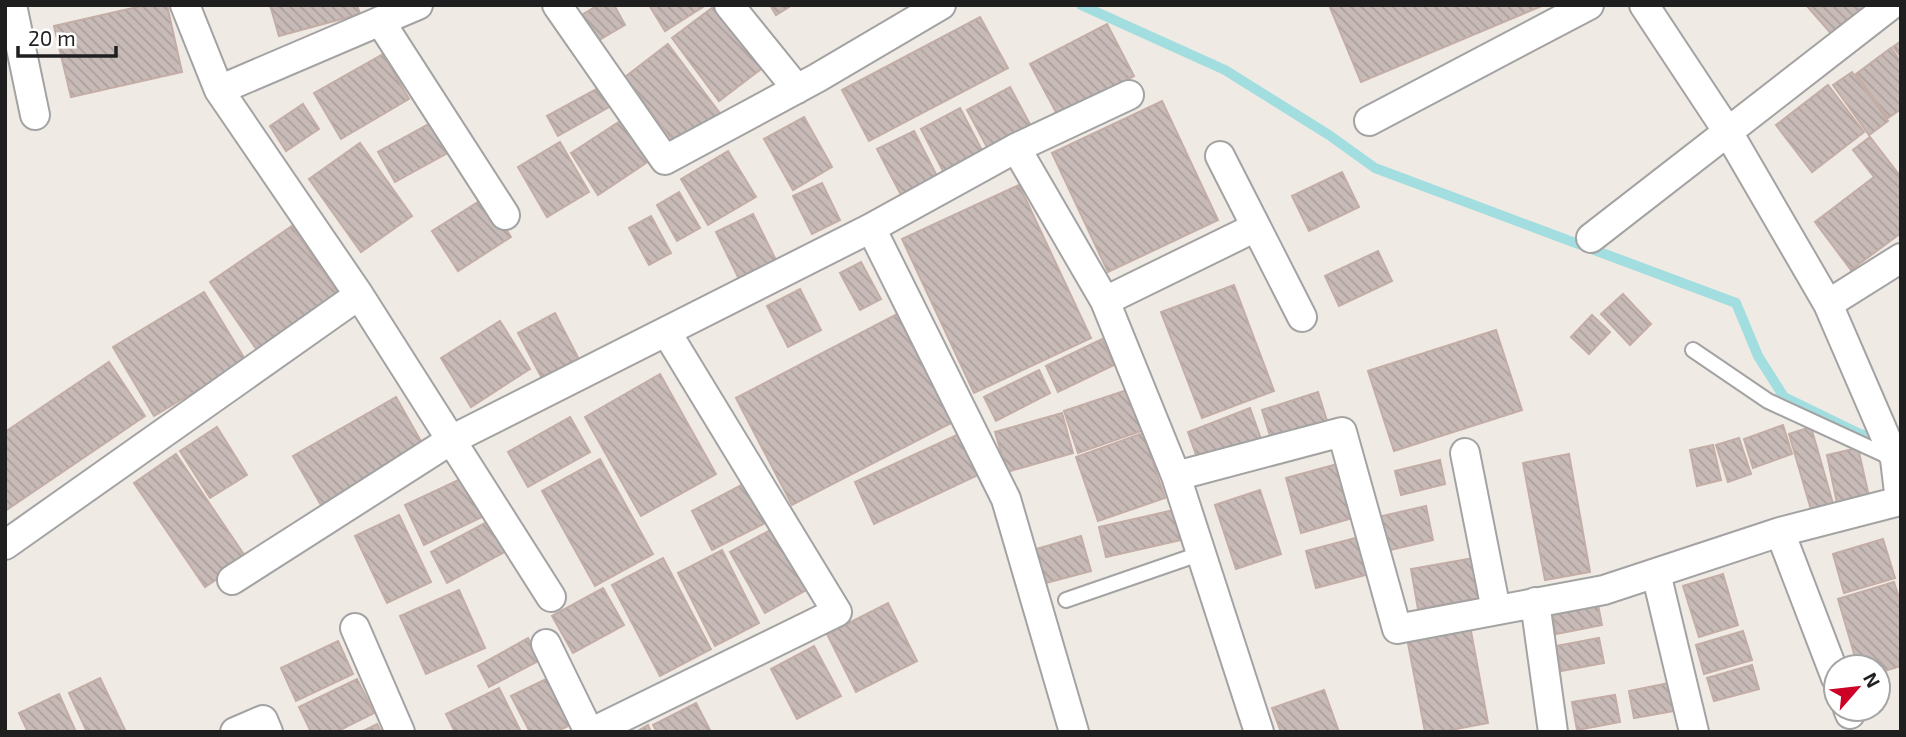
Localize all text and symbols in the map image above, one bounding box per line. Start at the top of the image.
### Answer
scale bar [18,14,116,58]
text: 20 m [28,25,76,50]
north arrow [1822,653,1892,723]
text: N [1859,668,1886,691]

